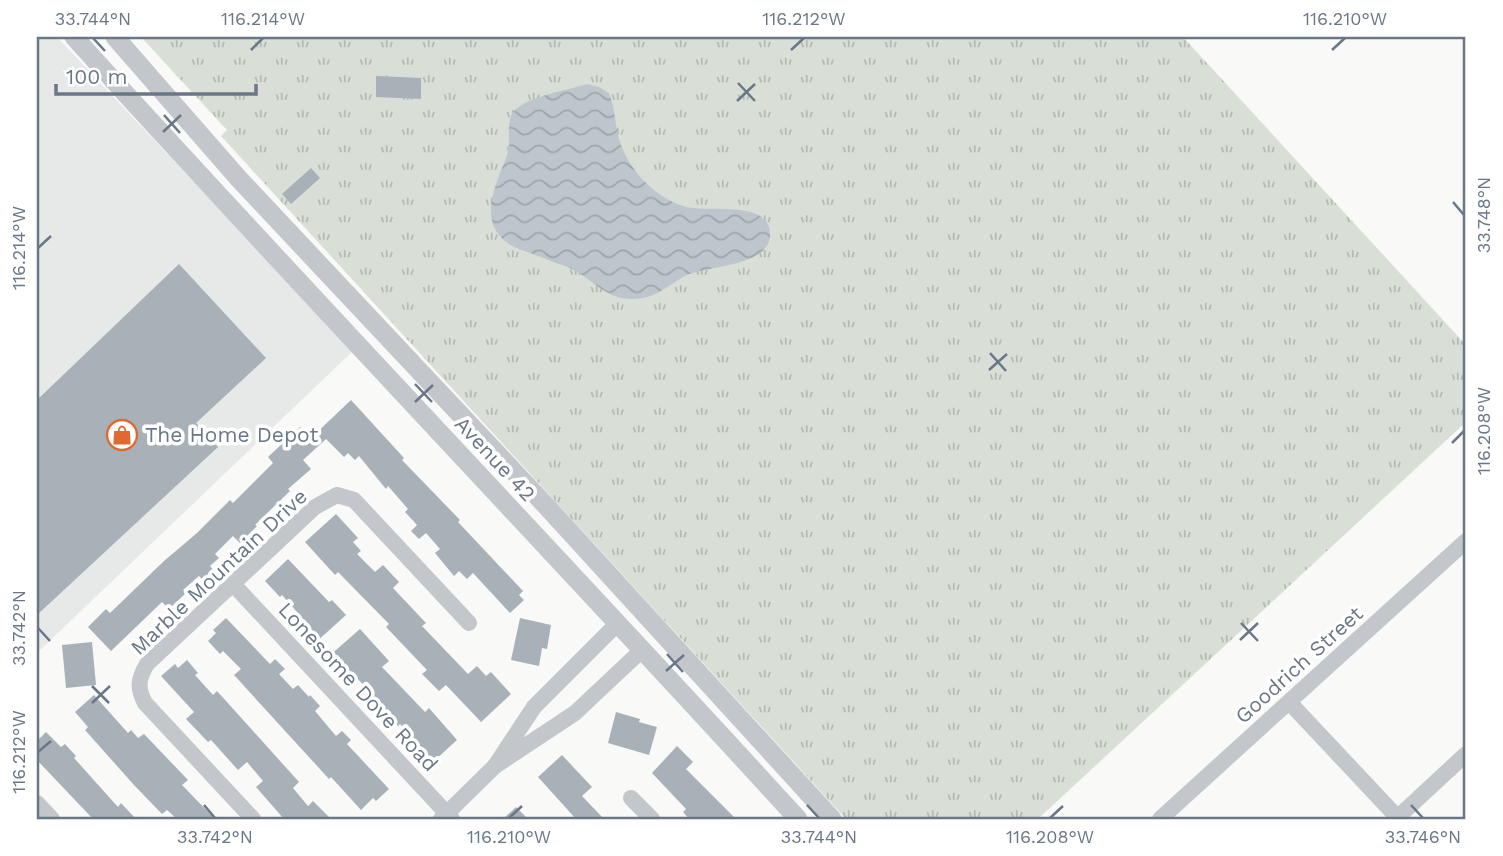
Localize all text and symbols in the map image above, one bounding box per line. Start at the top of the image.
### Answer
text: 33.744°N [55,8,131,29]
text: 116.214°W [221,8,305,29]
text: 116.212°W [762,8,846,29]
text: 116.210°W [1303,8,1387,29]
scale bar [56,52,256,96]
text: 100 m [66,64,128,89]
text: 33.748°N [1473,177,1494,253]
text: 116.214°W [8,206,29,290]
text: 116.208°W [1473,387,1494,475]
street label: Avenue 42 [450,411,541,506]
shop icon: The Home Depot [105,418,139,452]
place label: The Home Depot [145,422,319,447]
street label: Marble Mountain Drive [125,483,312,660]
text: 33.742°N [8,590,29,666]
street label: Lonesome Dove Road [273,597,443,776]
street label: Goodrich Street [1230,601,1368,728]
text: 116.212°W [8,710,29,794]
text: 33.742°N [177,826,253,847]
text: 116.210°W [467,826,551,847]
text: 33.744°N [781,826,857,847]
text: 116.208°W [1006,826,1094,847]
text: 33.746°N [1385,826,1461,847]

